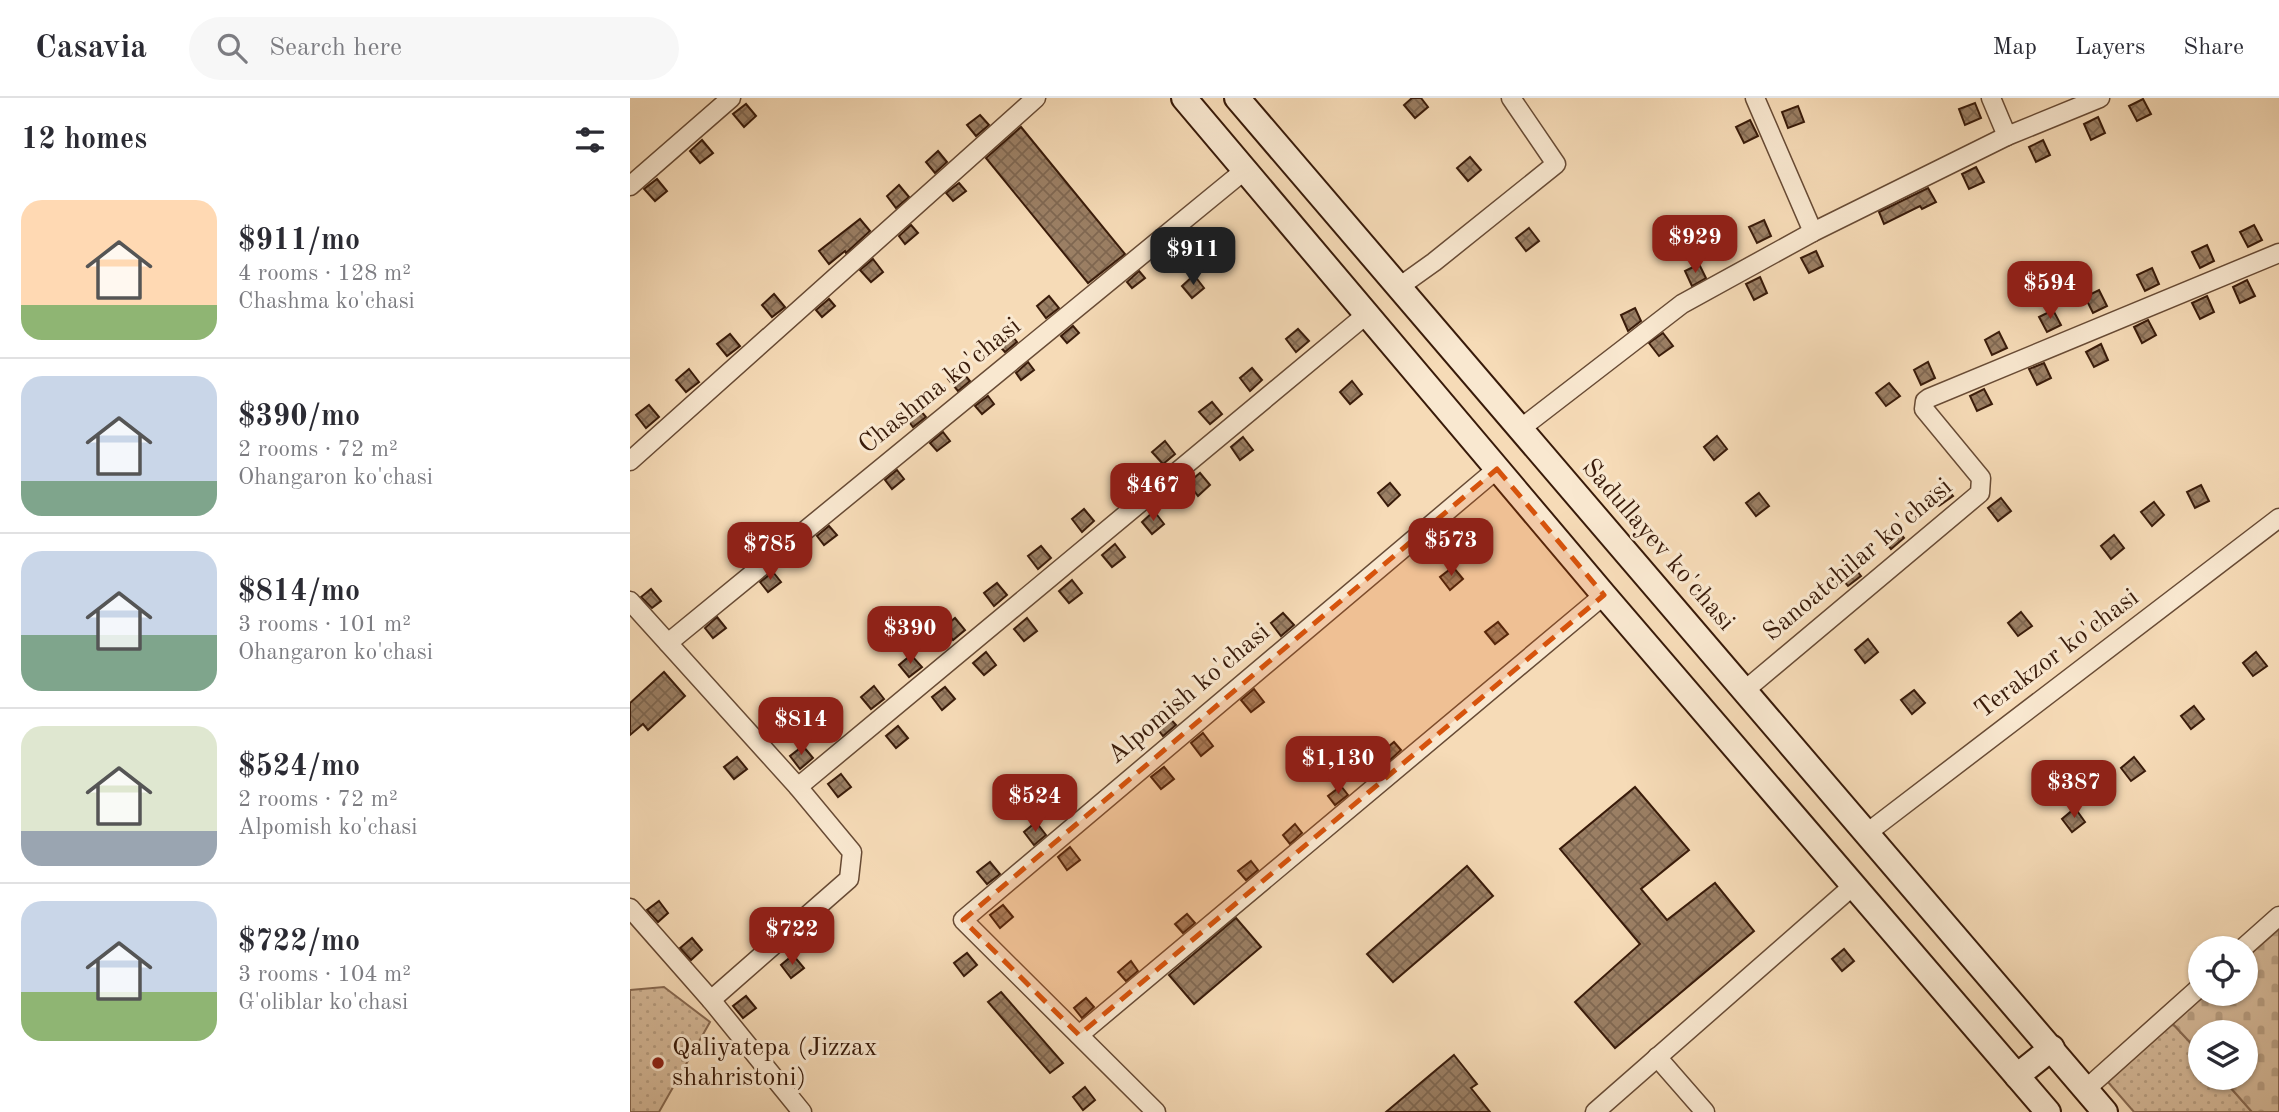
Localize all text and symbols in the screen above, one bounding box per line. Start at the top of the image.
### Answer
search box [189,17,679,80]
icon: search [213,29,251,67]
text: Casavia [35,32,147,65]
text: Search here [269,35,402,61]
text: Map [1993,36,2037,60]
text: Layers [2075,36,2145,60]
text: Share [2183,36,2244,60]
icon: filters [571,121,609,159]
text: 12 homes [21,125,147,155]
pin: $929 [1654,216,1736,275]
text: $911/mo [238,226,360,256]
text: $929 [1668,226,1722,249]
icon: home [77,228,161,312]
pin: $911 [1152,228,1234,287]
text: $911 [1166,238,1220,261]
text: 4 rooms · 128 m² [238,262,411,285]
pin: $594 [2009,262,2091,321]
text: $594 [2023,272,2077,295]
text: Chashma ko'chasi [238,290,415,313]
street label: Chashma ko'chasi [854,313,1026,459]
text: $390/mo [238,402,360,432]
icon: home [77,404,161,488]
text: 2 rooms · 72 m² [238,438,398,461]
street label: Sadullayev ko'chasi [1577,454,1739,636]
pin: $467 [1112,464,1194,523]
text: Ohangaron ko'chasi [238,466,433,489]
text: $467 [1126,474,1180,497]
street label: Sanoatchilar ko'chasi [1759,474,1957,646]
pin: $573 [1410,518,1492,578]
pin: $785 [729,522,811,582]
text: $573 [1424,529,1478,552]
text: $785 [743,533,797,556]
text: $814/mo [238,577,360,607]
icon: home [77,579,161,663]
street label: Terakzor ko'chasi [1970,584,2144,724]
pin: $390 [869,606,951,666]
text: 3 rooms · 101 m² [238,613,411,636]
text: $390 [883,617,937,640]
street label: Alpomish ko'chasi [1103,619,1275,769]
text: Ohangaron ko'chasi [238,641,433,664]
pin: $814 [760,698,842,757]
text: $814 [774,708,828,731]
pin: $1,130 [1281,736,1395,796]
text: $1,130 [1301,747,1375,770]
text: $524/mo [238,752,360,782]
icon: home [77,754,161,838]
pin: $387 [2033,760,2115,820]
text: $387 [2047,771,2101,794]
pin: $524 [994,774,1076,834]
text: $524 [1008,785,1062,808]
text: 2 rooms · 72 m² [238,788,398,811]
text: Alpomish ko'chasi [238,816,418,839]
pin: $722 [751,908,833,967]
text: $722 [765,918,819,941]
text: $722/mo [238,927,360,957]
icon: home [77,929,161,1013]
map controls [2188,936,2258,1090]
button: locate [2188,936,2258,1006]
text: 3 rooms · 104 m² [238,963,411,986]
text: G'oliblar ko'chasi [238,991,408,1014]
button: layers [2188,1020,2258,1090]
place label: Qaliyatepa (Jizzax shahristoni) [672,1035,877,1091]
marker: Qaliyatepa (Jizzax shahristoni) [650,1055,666,1071]

